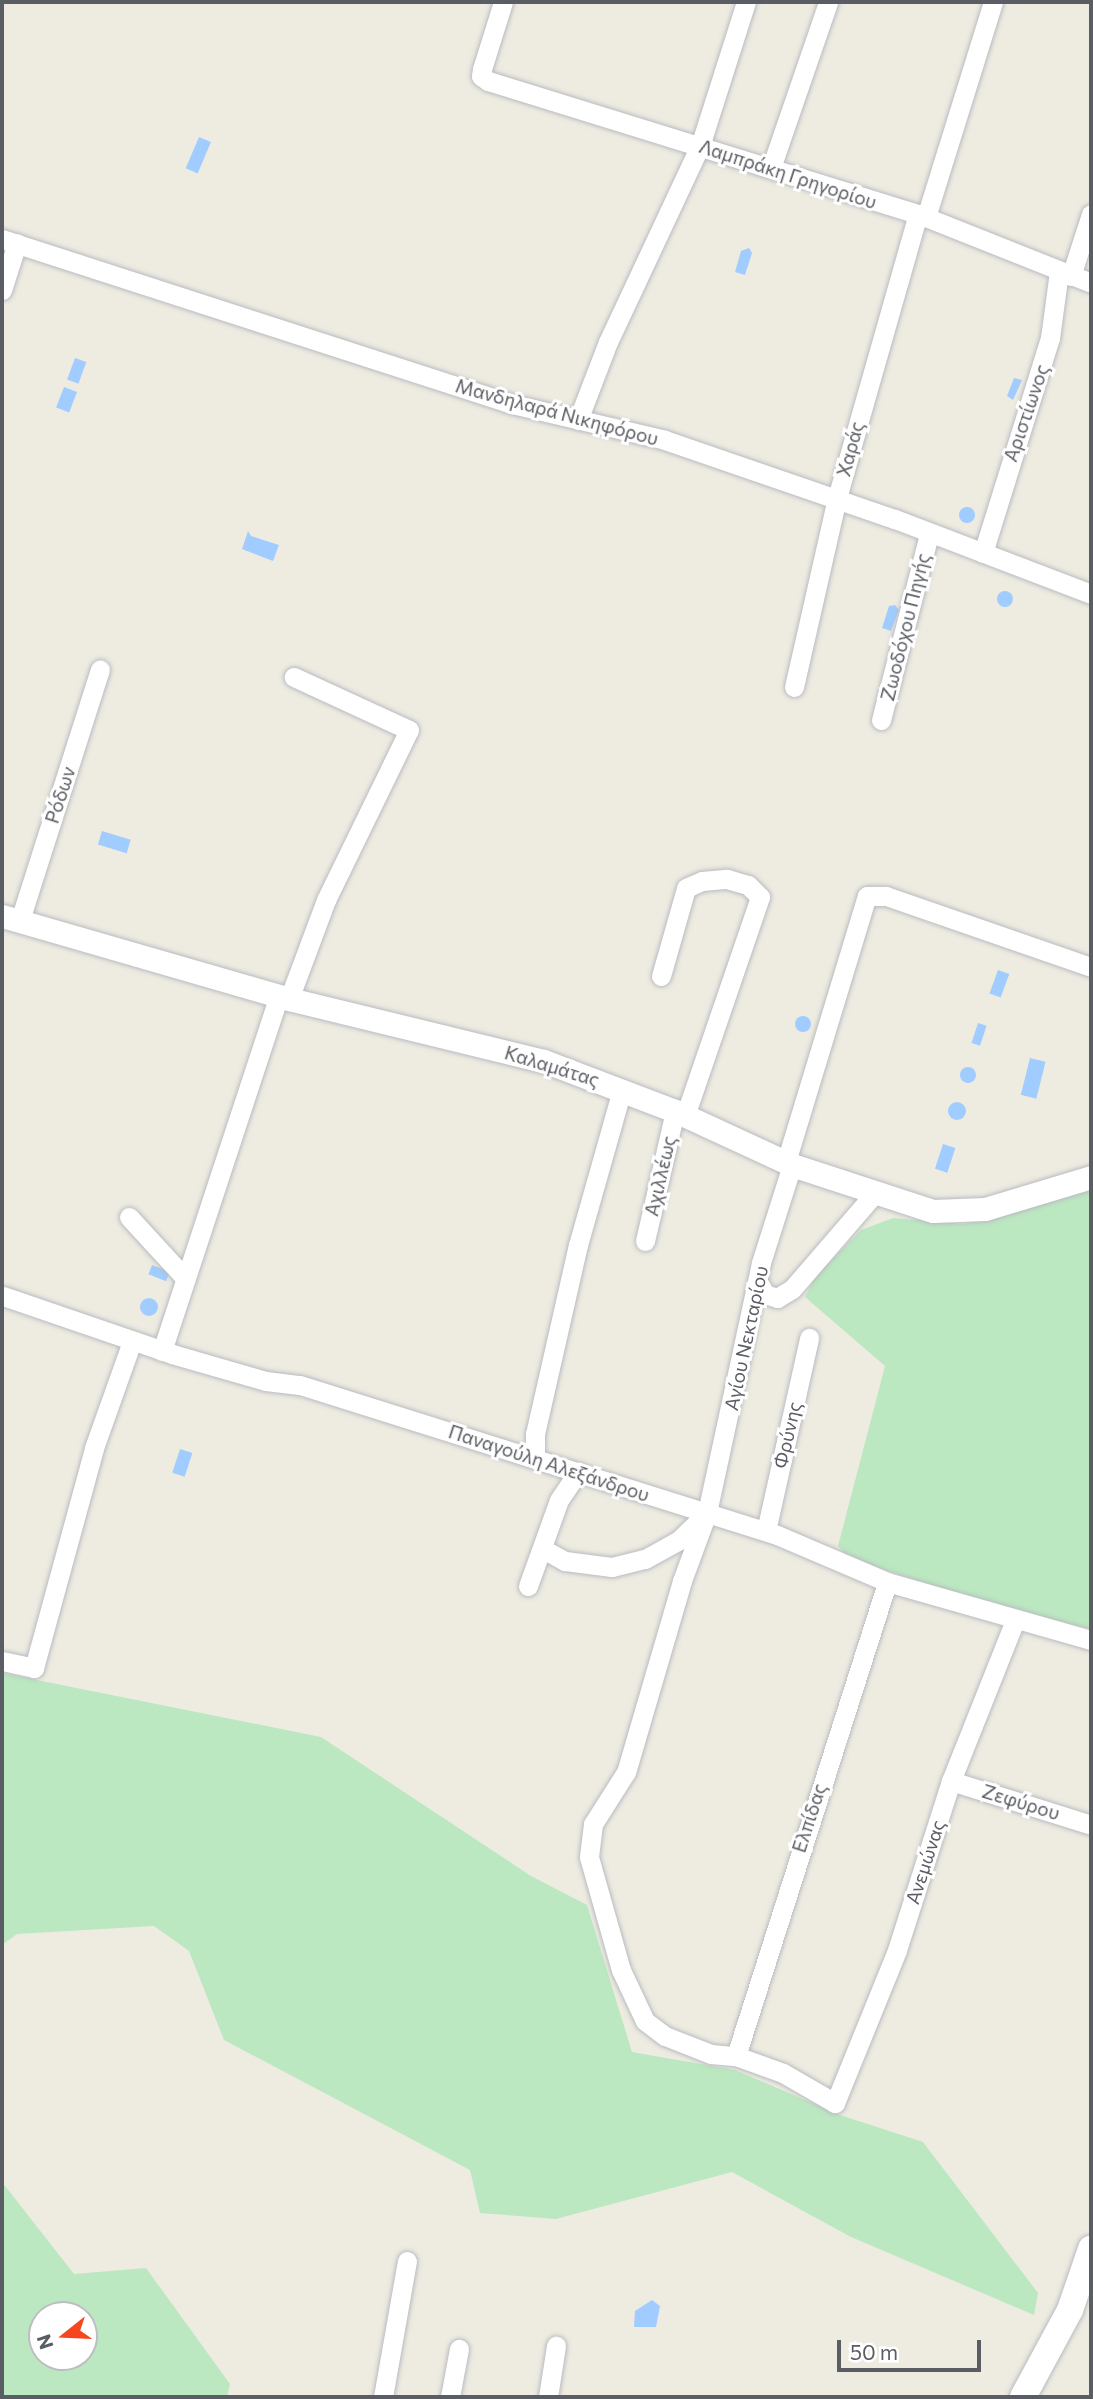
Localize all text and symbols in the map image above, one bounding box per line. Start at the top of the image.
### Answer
street label: Λαμπράκη Γρηγορίου [696,135,880,213]
street label: Αριστίωνος [999,361,1053,465]
street label: Μανδηλαρά Νικηφόρου [453,374,661,450]
street label: Χαράς [832,419,868,479]
street label: Ζωοδόχου Πηγής [876,551,934,703]
street label: Ρόδων [40,764,80,826]
street label: Καλαμάτας [502,1041,602,1091]
street label: Αχιλλέως [640,1134,680,1218]
street label: Αγίου Νεκταρίου [720,1264,772,1412]
street label: Φρύνης [768,1399,806,1471]
street label: Παναγούλη Αλεξάνδρου [446,1420,652,1506]
street label: Ζεφύρου [980,1779,1062,1825]
street label: Ελπίδας [787,1781,831,1855]
street label: Ανεμώνας [901,1817,949,1907]
north arrow [28,2301,98,2371]
scale bar [841,2326,984,2370]
text: N [31,2332,58,2352]
text: 50 m [850,2339,898,2364]

